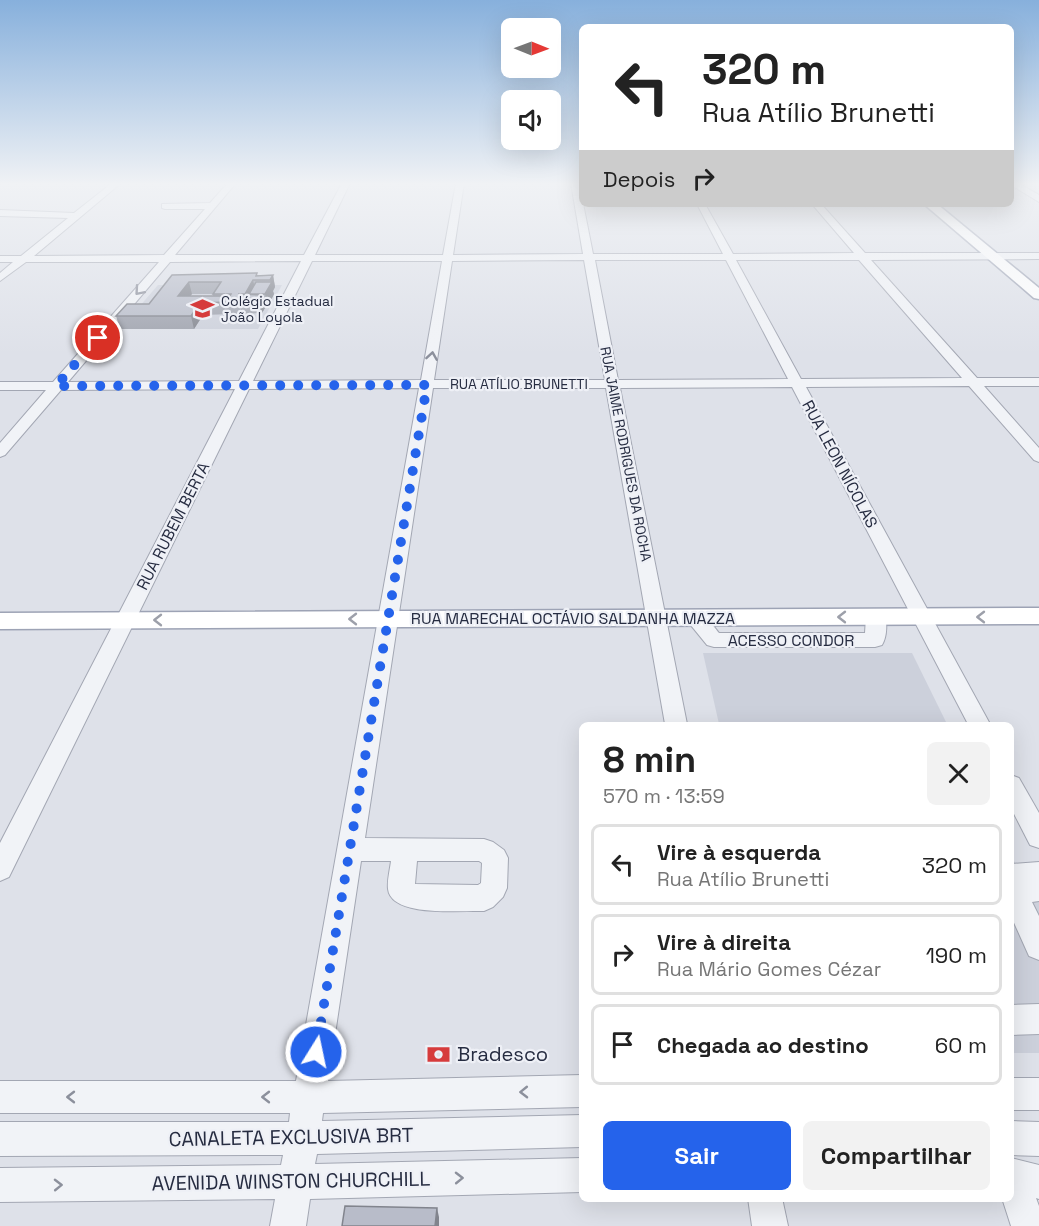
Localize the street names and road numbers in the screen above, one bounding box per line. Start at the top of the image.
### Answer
street label: RUA JAIME RODRIGUES DA ROCHA [596,345,656,563]
street label: RUA ATÍLIO BRUNETTI [450,375,588,393]
street label: RUA LEON NÍCOLAS [797,396,883,532]
street label: RUA RUBEM BERTA [132,459,214,593]
street label: RUA MARECHAL OCTÁVIO SALDANHA MAZZA [411,608,735,629]
street label: ACESSO CONDOR [728,630,854,651]
street label: CANALETA EXCLUSIVA BRT [168,1122,414,1152]
street label: AVENIDA WINSTON CHURCHILL [151,1166,431,1196]

